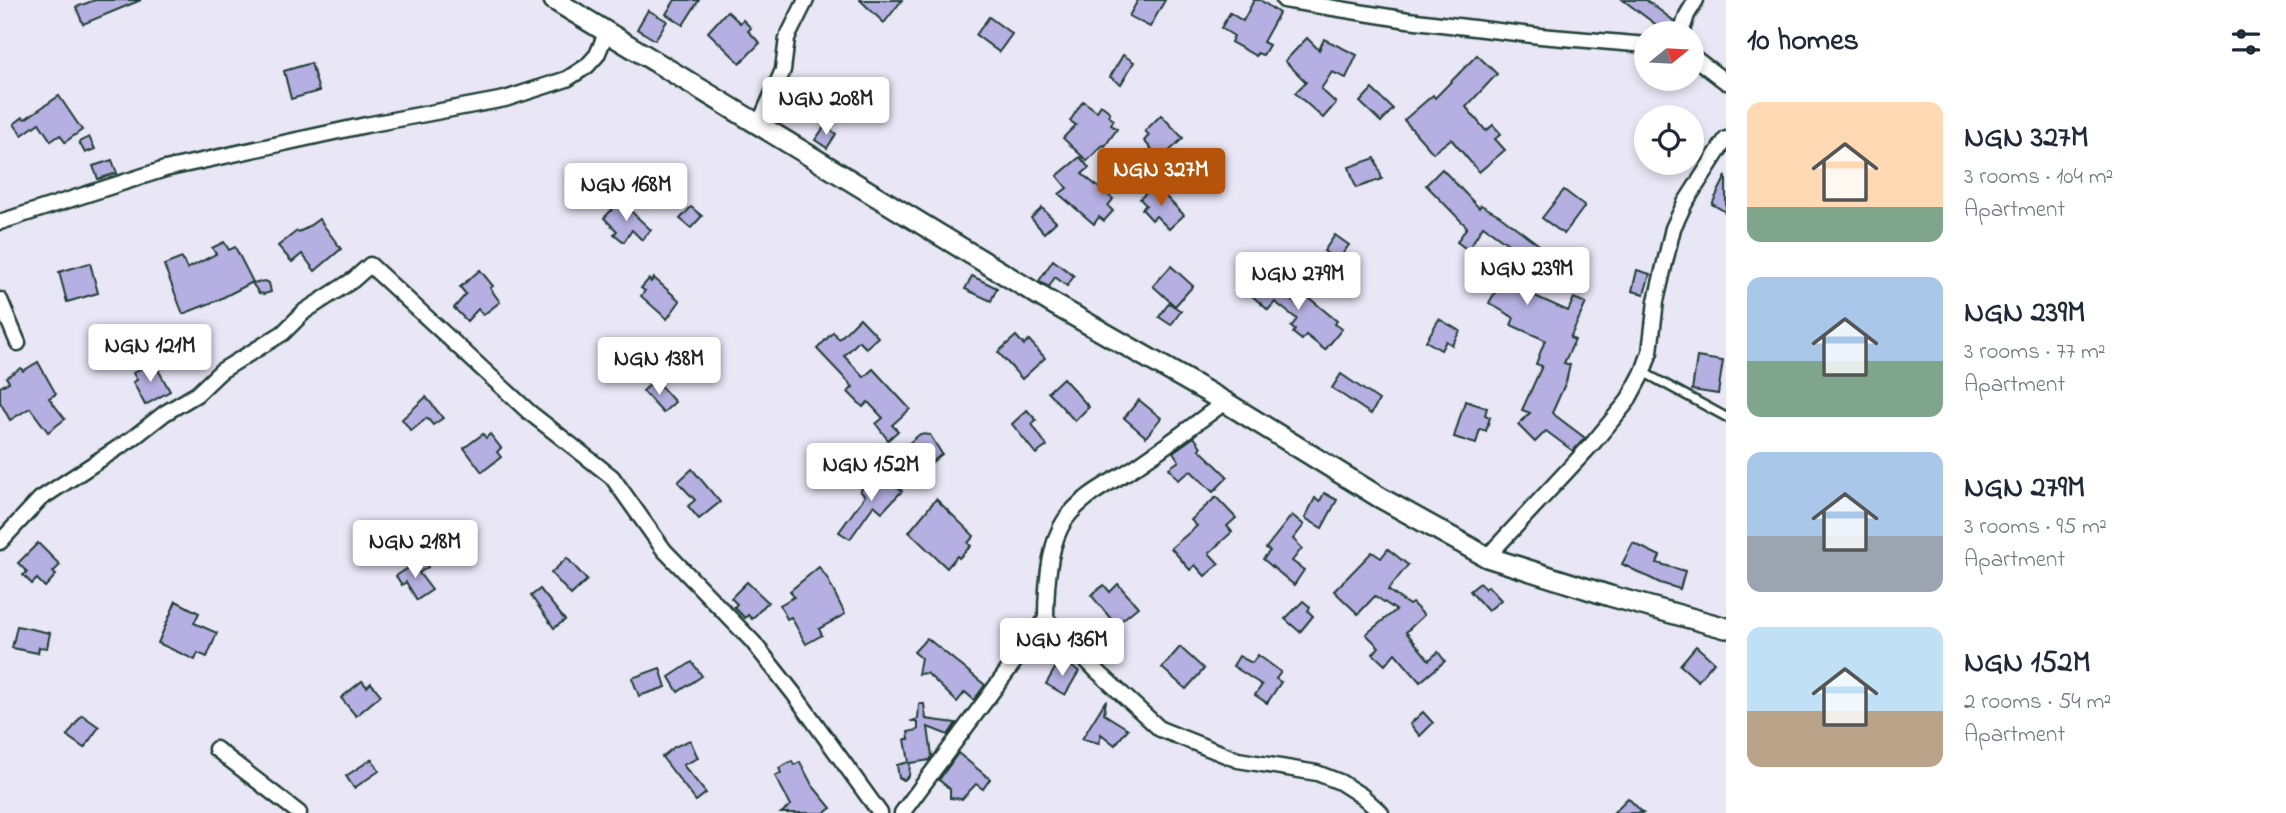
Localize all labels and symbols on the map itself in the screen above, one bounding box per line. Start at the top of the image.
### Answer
north arrow [1634,21,1704,91]
pin: NGN 208M [754,78,898,137]
pin: NGN 327M [1089,148,1233,208]
pin: NGN 168M [554,164,698,223]
pin: NGN 239M [1455,247,1599,307]
pin: NGN 279M [1226,252,1370,312]
pin: NGN 121M [78,324,222,384]
pin: NGN 138M [587,338,731,397]
pin: NGN 152M [799,444,943,503]
pin: NGN 218M [343,520,487,580]
pin: NGN 136M [990,618,1134,678]

